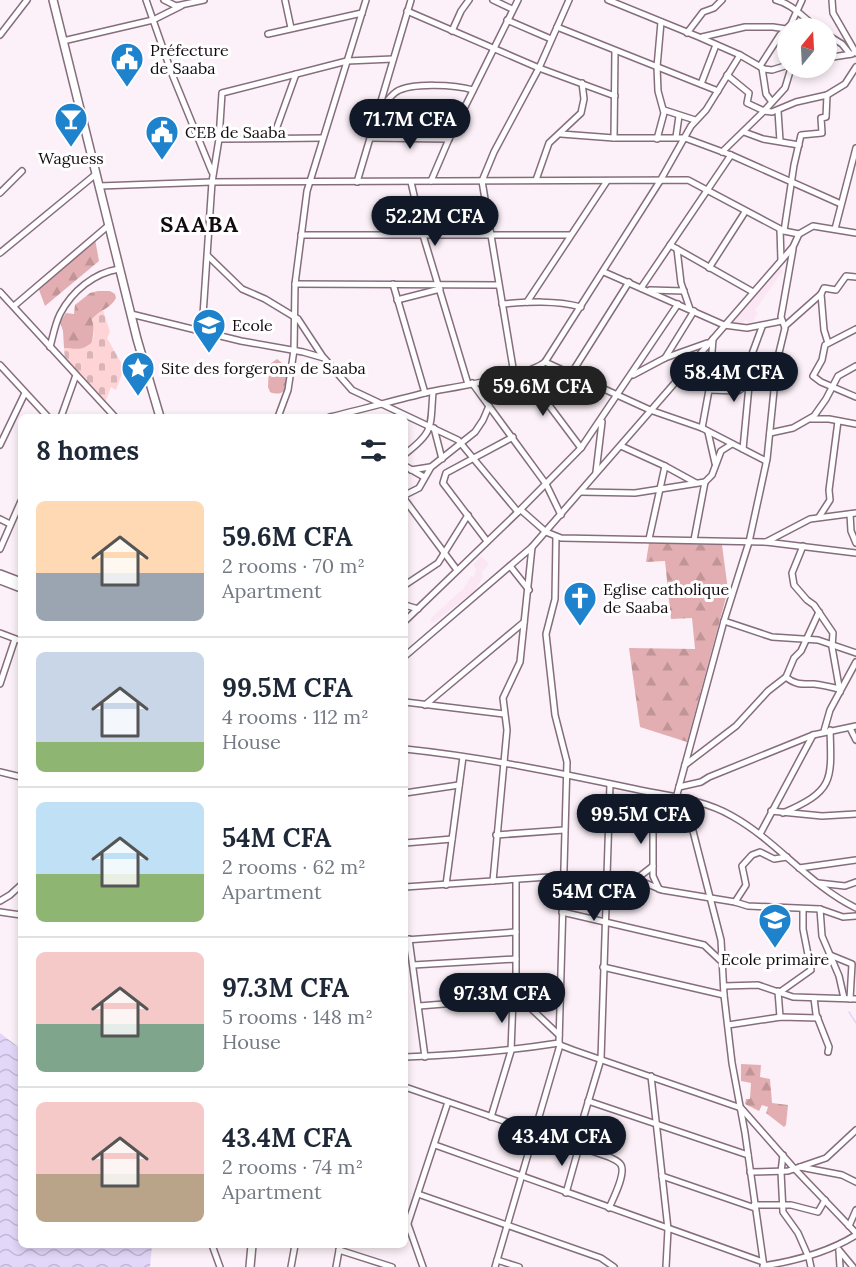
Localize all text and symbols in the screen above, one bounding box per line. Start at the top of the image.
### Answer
north arrow [777,18,837,78]
map controls [777,18,837,78]
place label: Préfecture de Saaba [150,40,229,78]
public building icon: Préfecture de Saaba [109,41,145,88]
pin: 71.7M CFA [341,99,479,150]
bar icon: Waguess [53,101,89,148]
text: 71.7M CFA [363,106,457,131]
public building icon: CEB de Saaba [144,114,180,161]
place label: CEB de Saaba [185,122,286,142]
place label: Waguess [38,148,104,168]
pin: 52.2M CFA [366,196,504,247]
text: 52.2M CFA [386,203,485,228]
district label: SAABA [160,210,240,238]
school or university icon: Ecole [191,307,227,354]
place label: Ecole [232,315,273,335]
place icon: Site des forgerons de Saaba [120,350,156,397]
pin: 58.4M CFA [665,352,803,403]
place label: Site des forgerons de Saaba [161,358,366,378]
text: 58.4M CFA [684,359,784,384]
pin: 59.6M CFA [474,366,612,417]
text: 59.6M CFA [493,373,593,398]
text: 8 homes [36,434,139,467]
icon: filters [357,434,390,467]
text: 59.6M CFA [222,520,353,553]
icon: home [84,525,156,597]
text: 2 rooms · 70 m² [222,553,365,578]
text: Apartment [222,578,322,603]
place label: Eglise catholique de Saaba [603,579,730,617]
church icon: Eglise catholique de Saaba [562,580,598,627]
text: 99.5M CFA [222,671,353,704]
icon: home [84,676,156,748]
text: 4 rooms · 112 m² [222,704,369,729]
text: House [222,729,281,754]
pin: 99.5M CFA [572,794,710,845]
text: 99.5M CFA [591,801,691,826]
text: 54M CFA [222,821,331,854]
icon: home [84,826,156,898]
text: 2 rooms · 62 m² [222,854,366,879]
pin: 54M CFA [539,871,649,922]
text: 54M CFA [552,878,636,903]
text: Apartment [222,879,322,904]
school or university icon: Ecole primaire [757,902,793,949]
place label: Ecole primaire [721,949,830,969]
text: 97.3M CFA [222,971,349,1004]
pin: 97.3M CFA [433,973,571,1024]
icon: home [84,976,156,1048]
text: 97.3M CFA [453,980,551,1005]
text: 5 rooms · 148 m² [222,1004,373,1029]
text: House [222,1029,281,1054]
pin: 43.4M CFA [493,1116,631,1167]
text: 43.4M CFA [222,1121,352,1154]
text: 43.4M CFA [512,1123,612,1148]
icon: home [84,1126,156,1198]
text: 2 rooms · 74 m² [222,1154,363,1179]
text: Apartment [222,1179,322,1204]

